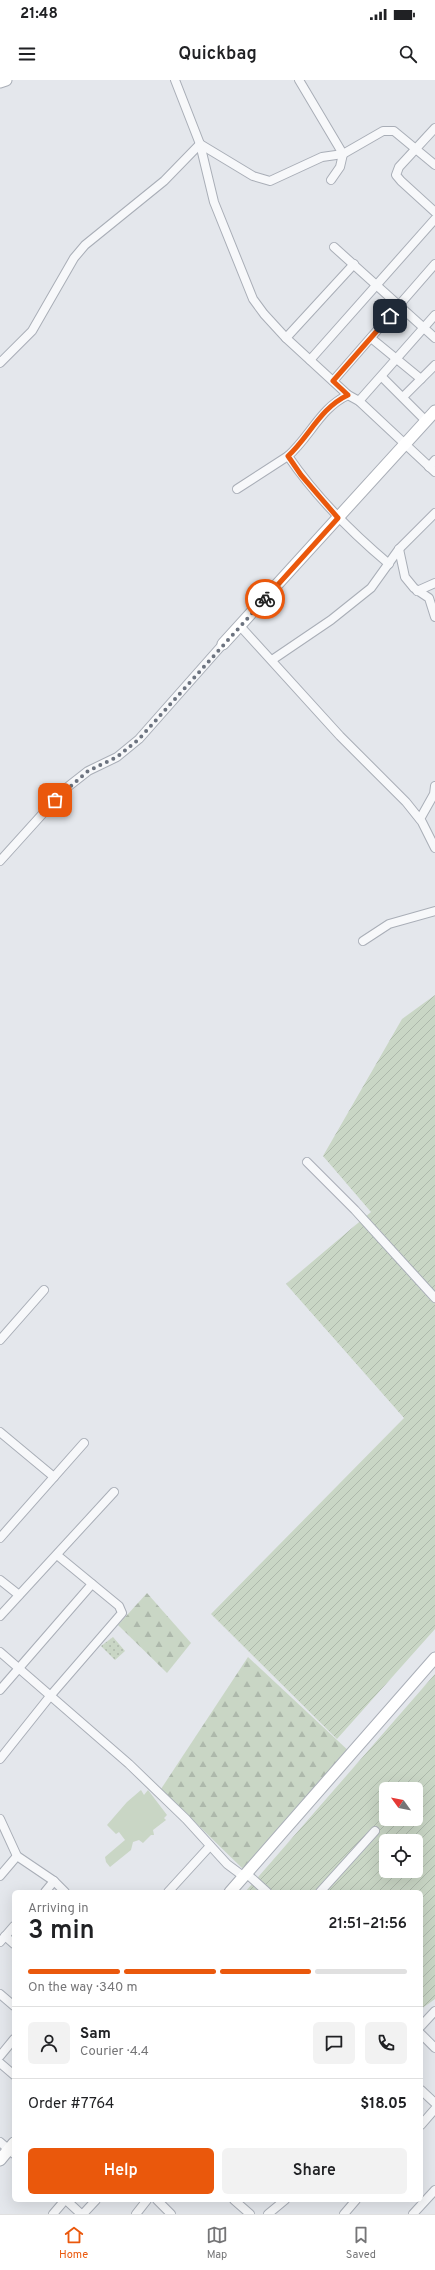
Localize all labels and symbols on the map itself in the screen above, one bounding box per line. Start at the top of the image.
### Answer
pin [373,299,407,333]
courier [245,579,285,619]
pin [38,783,72,817]
north arrow [379,1782,423,1826]

